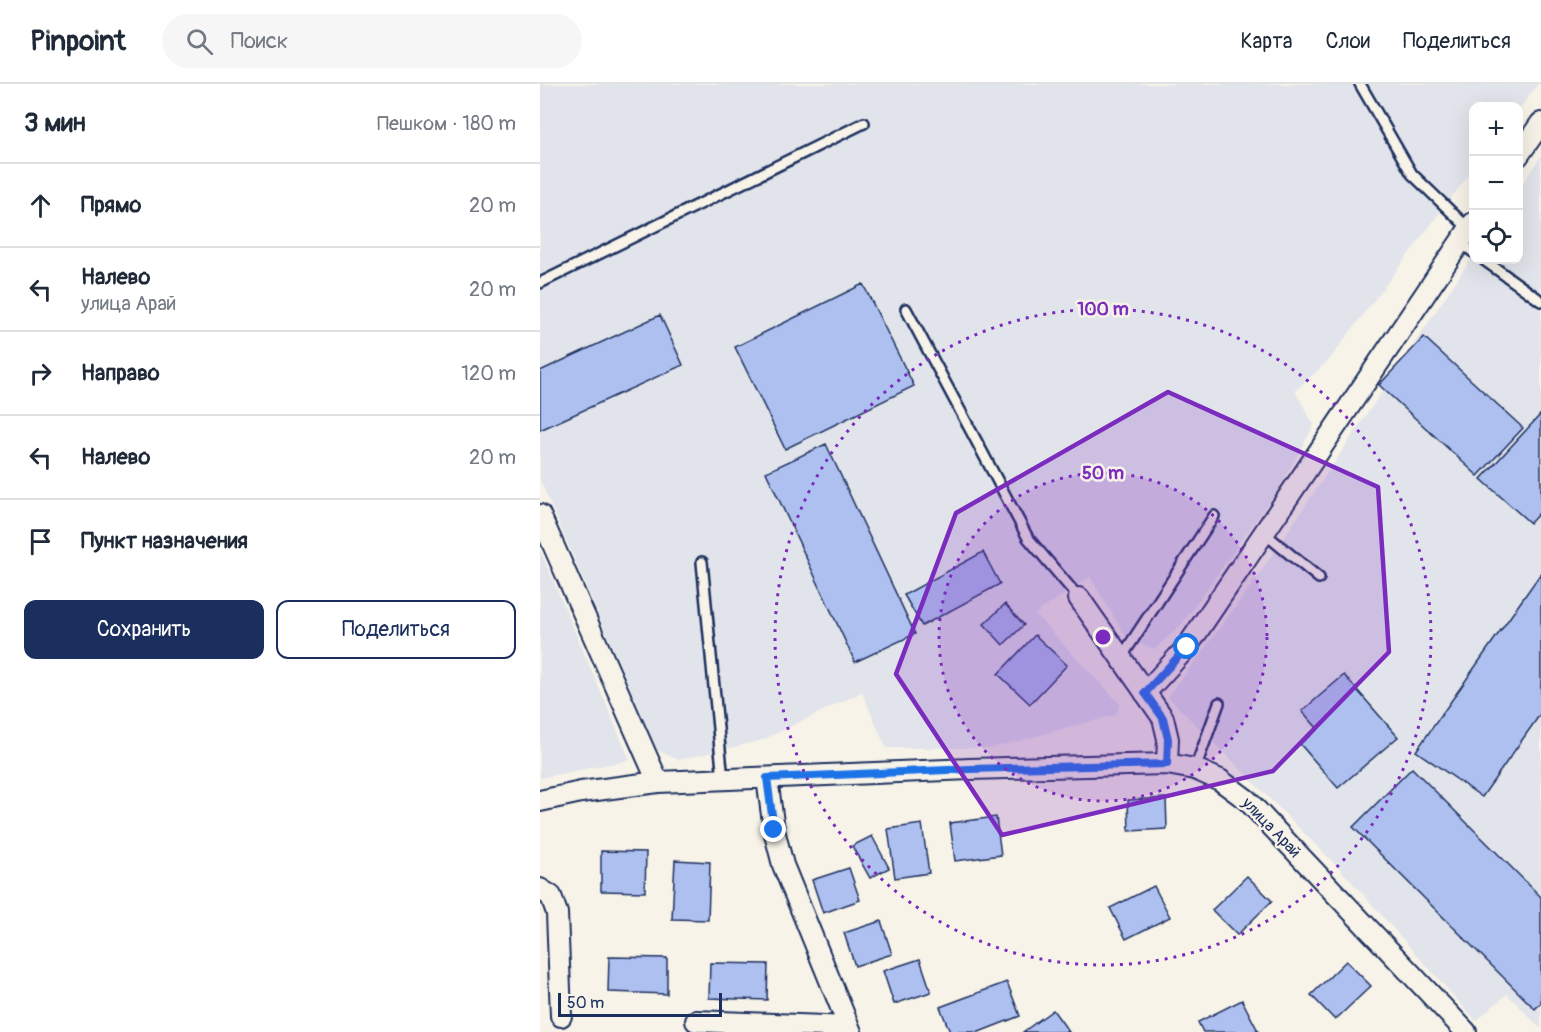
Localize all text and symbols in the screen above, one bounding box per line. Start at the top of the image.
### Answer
search box [162,14,582,68]
text: Pinpoint [30,24,126,59]
icon: search [183,25,216,58]
text: Поиск [231,27,288,55]
text: Карта [1240,28,1292,55]
text: Слои [1325,28,1370,55]
text: Поделиться [1403,28,1511,55]
map controls [1469,102,1523,264]
button: + [1469,102,1523,156]
text: 3 мин [24,107,86,139]
text: Пешком · 180 m [377,111,516,136]
button: − [1469,156,1523,210]
icon: ahead [24,189,57,222]
text: Прямо [81,191,141,219]
text: 20 m [469,193,516,218]
button: locate [1469,210,1523,264]
text: Налево [81,263,150,291]
icon: left [24,273,57,306]
text: 20 m [469,277,516,302]
text: улица Арай [81,291,176,316]
text: 100 m [1077,298,1129,321]
icon: right [24,357,57,390]
text: Направо [81,359,160,387]
text: 120 m [461,361,516,386]
icon: left [24,441,57,474]
text: Налево [81,443,150,471]
text: 20 m [469,445,516,470]
text: 50 m [1082,462,1124,485]
icon: arrive [24,525,57,558]
text: Пункт назначения [81,527,248,555]
button: Сохранить [24,600,264,659]
button: Поделиться [276,600,516,659]
centre of rings [1093,627,1113,647]
route start [1173,633,1199,659]
street label: улица Арай [1237,793,1305,862]
route end [760,816,786,842]
scale bar [558,990,722,1018]
text: 50 m [567,993,604,1013]

